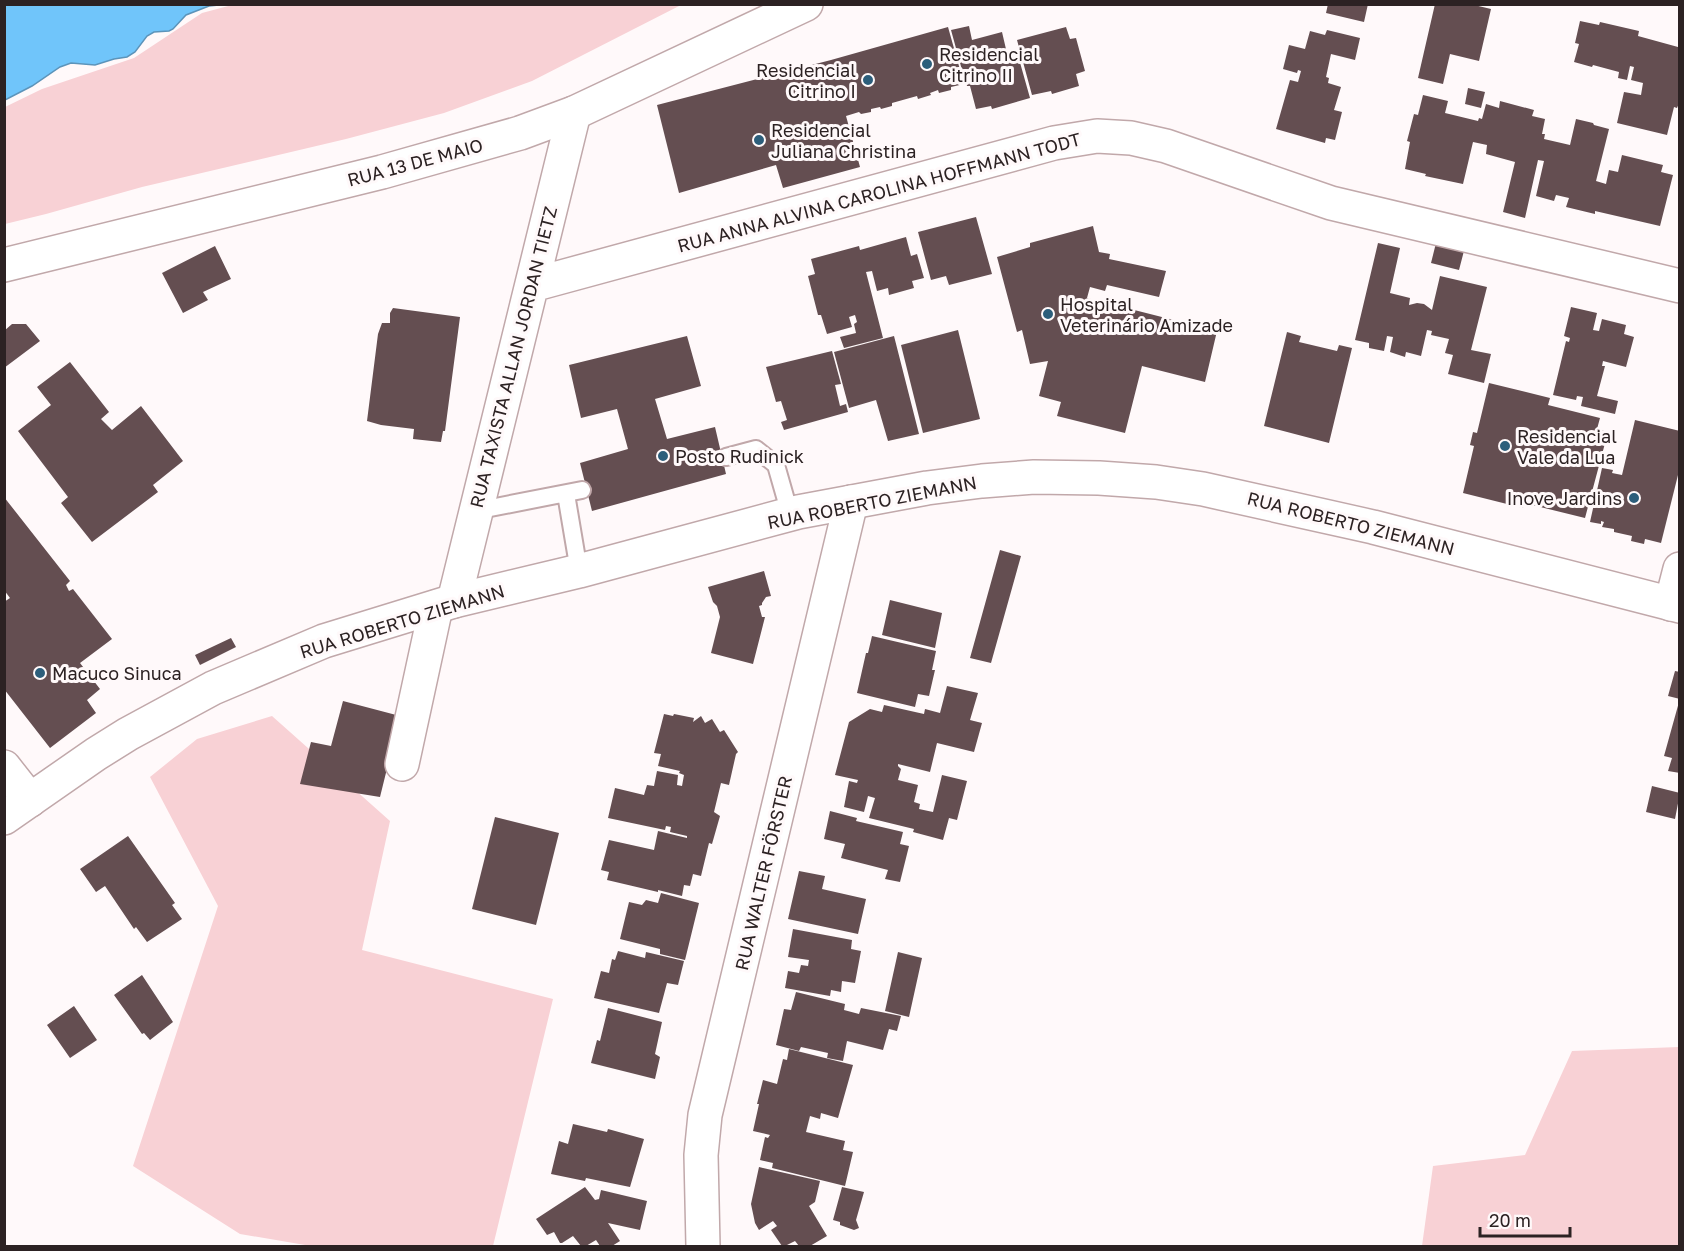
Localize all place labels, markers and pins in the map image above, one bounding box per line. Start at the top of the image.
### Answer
place label: Residencial Citrino II [939,43,1039,86]
marker: Residencial Citrino II [920,57,934,71]
place label: Residencial Citrino I [756,59,856,102]
marker: Residencial Citrino I [861,73,875,87]
place label: Residencial Juliana Christina [771,119,916,162]
marker: Residencial Juliana Christina [752,133,766,147]
place label: Hospital Veterinário Amizade [1060,293,1233,336]
marker: Hospital Veterinário Amizade [1041,307,1055,321]
place label: Residencial Vale da Lua [1517,425,1617,468]
marker: Residencial Vale da Lua [1498,439,1512,453]
place label: Posto Rudinick [675,445,804,467]
marker: Posto Rudinick [656,449,670,463]
place label: Inove Jardins [1507,487,1622,509]
marker: Inove Jardins [1627,491,1641,505]
place label: Macuco Sinuca [52,662,182,684]
marker: Macuco Sinuca [33,666,47,680]

